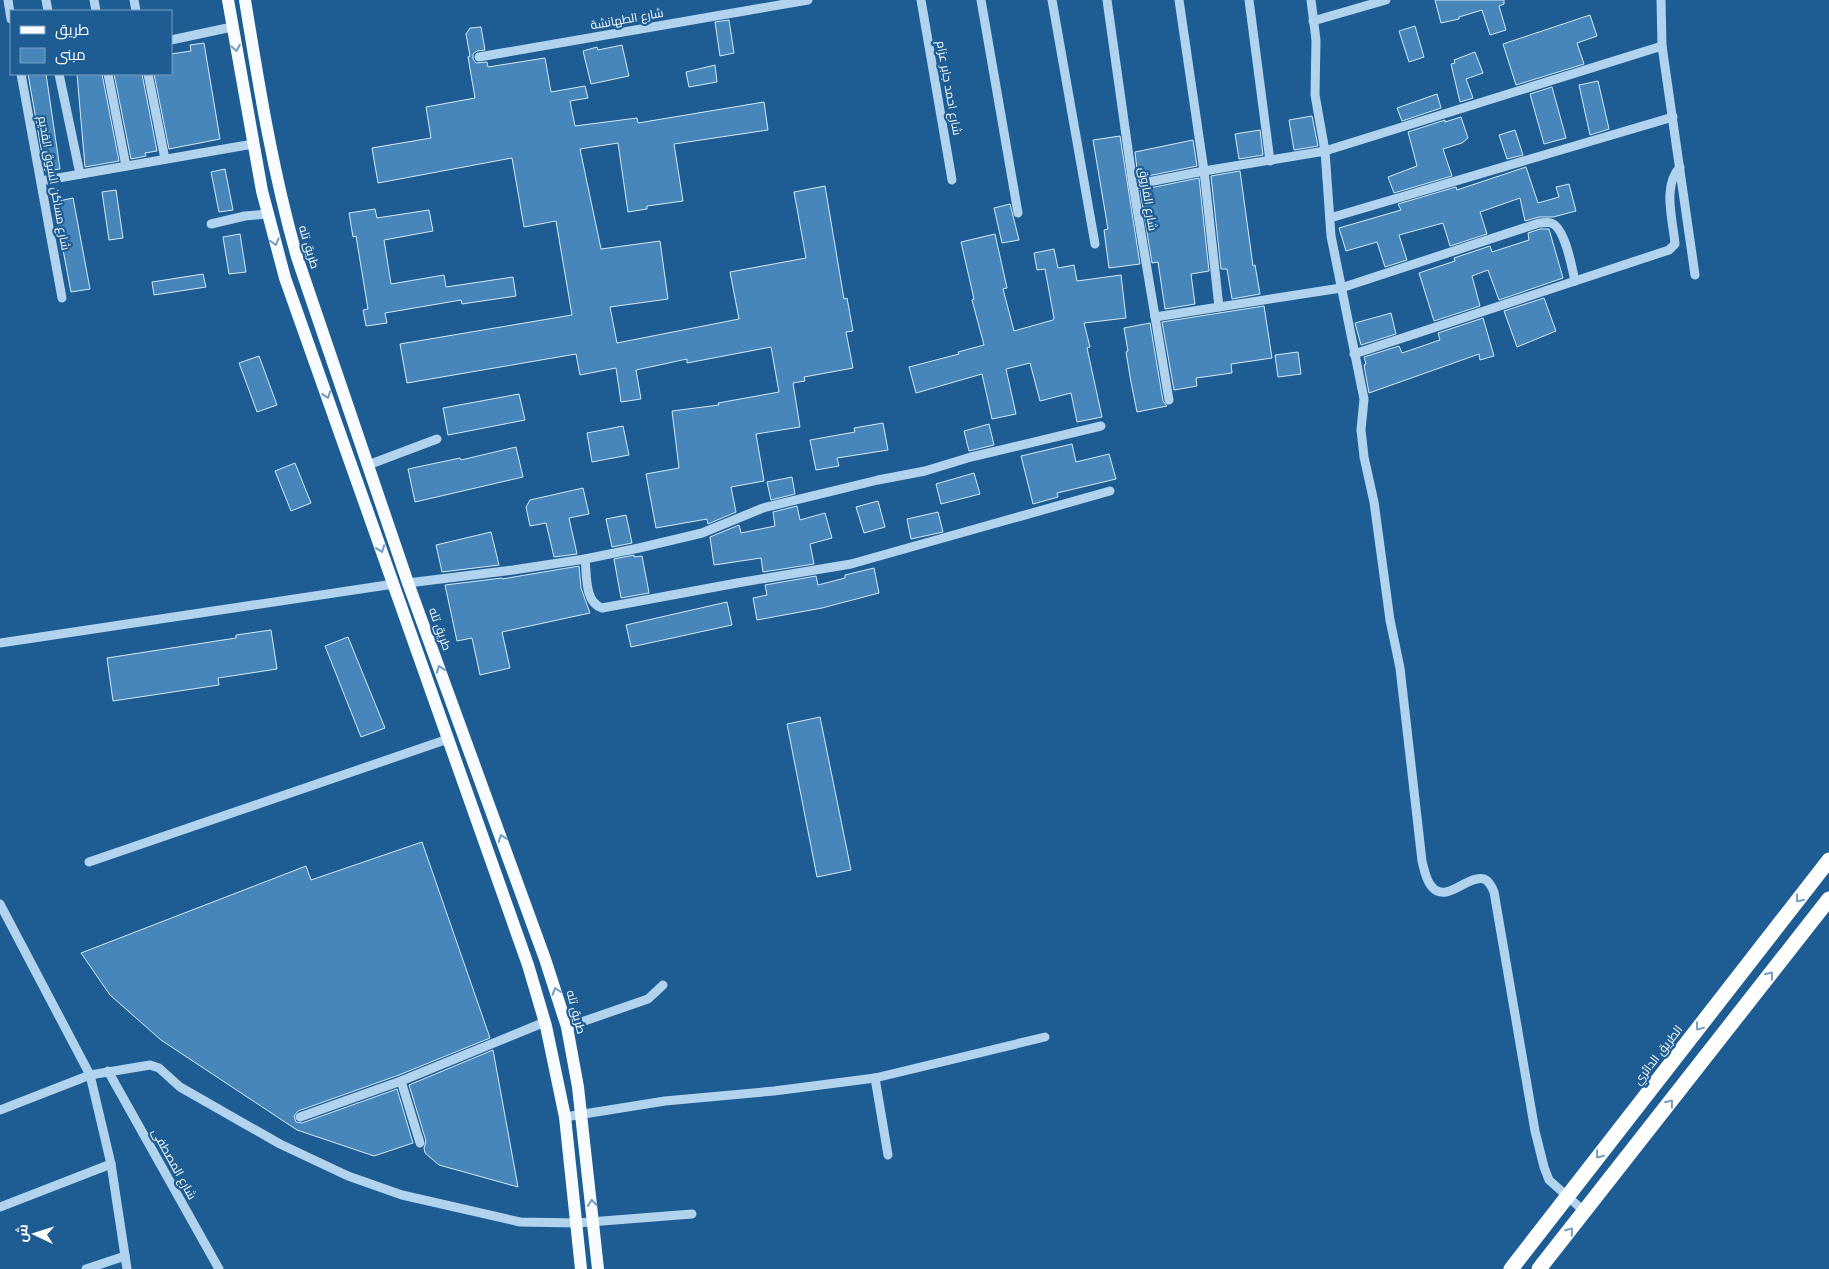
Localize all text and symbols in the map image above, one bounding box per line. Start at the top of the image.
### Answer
street label: شارع الطهانشة [589,4,665,33]
legend [10,10,172,75]
text: طريق [55,19,89,40]
street label: شارع احمد جابر عزام [933,39,966,137]
text: مبنى [55,44,86,65]
one-way arrow [230,44,240,52]
street label: شارع مساكن السوق القديم [34,114,75,252]
street label: شارع الفاروق [1135,166,1162,232]
street label: طريق تله [295,223,324,271]
one-way arrow [269,237,279,245]
one-way arrow [321,391,331,399]
one-way arrow [375,544,385,552]
street label: طريق تله [425,605,456,653]
one-way arrow [436,665,446,674]
one-way arrow [498,835,508,843]
one-way arrow [1796,893,1805,903]
one-way arrow [1764,971,1773,981]
one-way arrow [552,988,562,996]
street label: طريق تله [563,988,590,1036]
street label: الطريق الدائري [1629,1021,1688,1089]
one-way arrow [1697,1021,1705,1030]
one-way arrow [1665,1100,1673,1109]
street label: شارع المصطفى [148,1125,201,1202]
one-way arrow [1597,1149,1605,1158]
one-way arrow [586,1199,597,1207]
north arrow [10,1209,60,1259]
text: ش [11,1223,33,1243]
one-way arrow [1564,1227,1573,1237]

